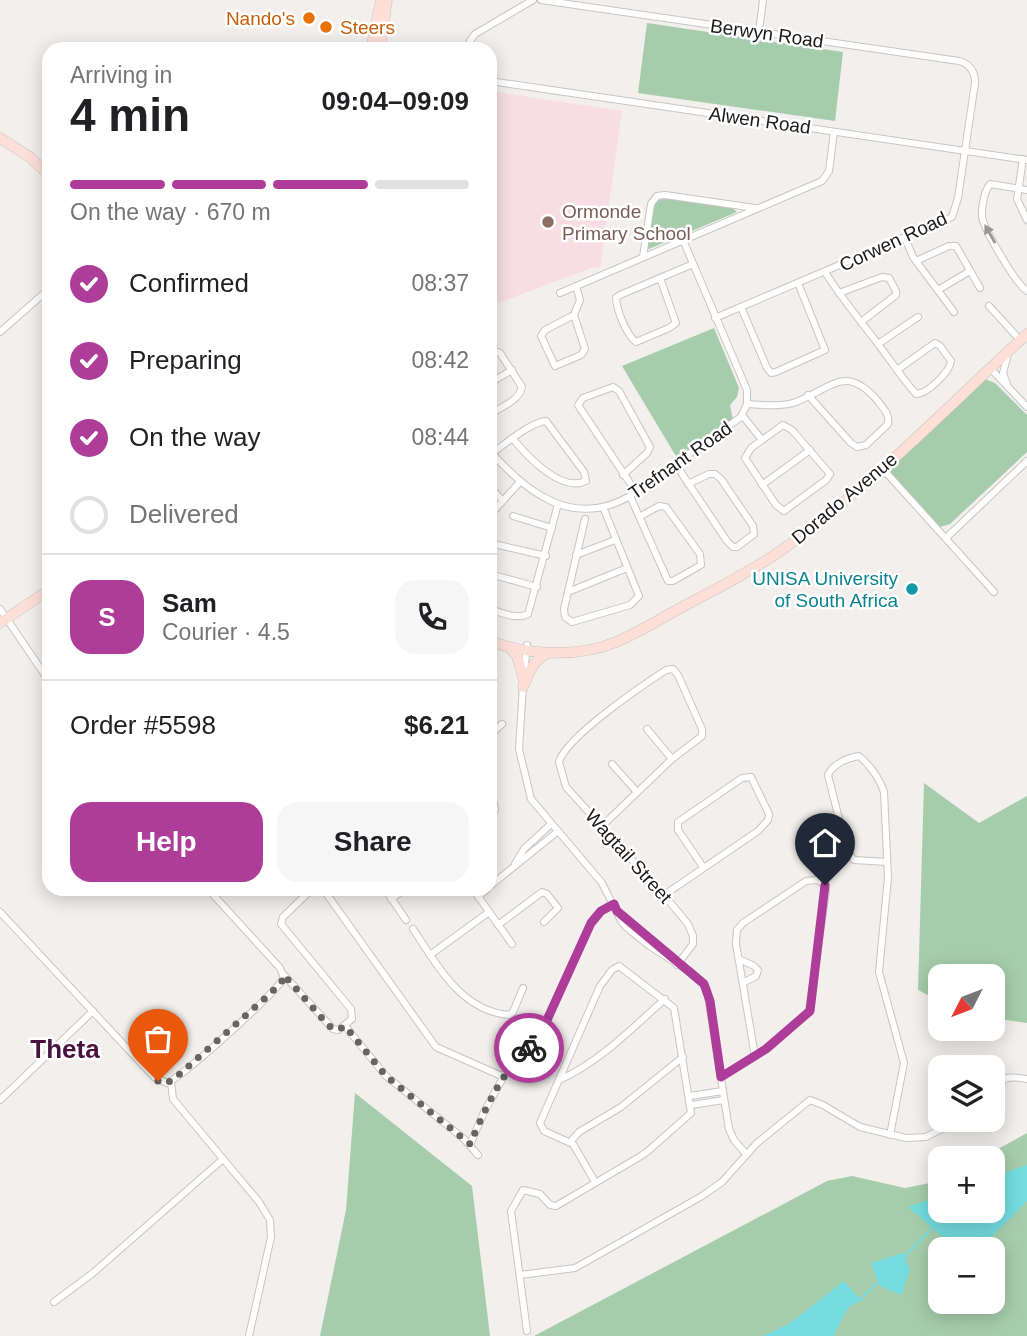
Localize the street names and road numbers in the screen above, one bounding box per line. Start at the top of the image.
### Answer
street label: Berwyn Road [709,15,825,52]
street label: Alwen Road [708,103,812,138]
street label: Corwen Road [836,207,950,276]
street label: Trefnant Road [625,417,736,504]
street label: Dorado Avenue [788,448,901,548]
street label: Wagtail Street [581,805,677,908]

